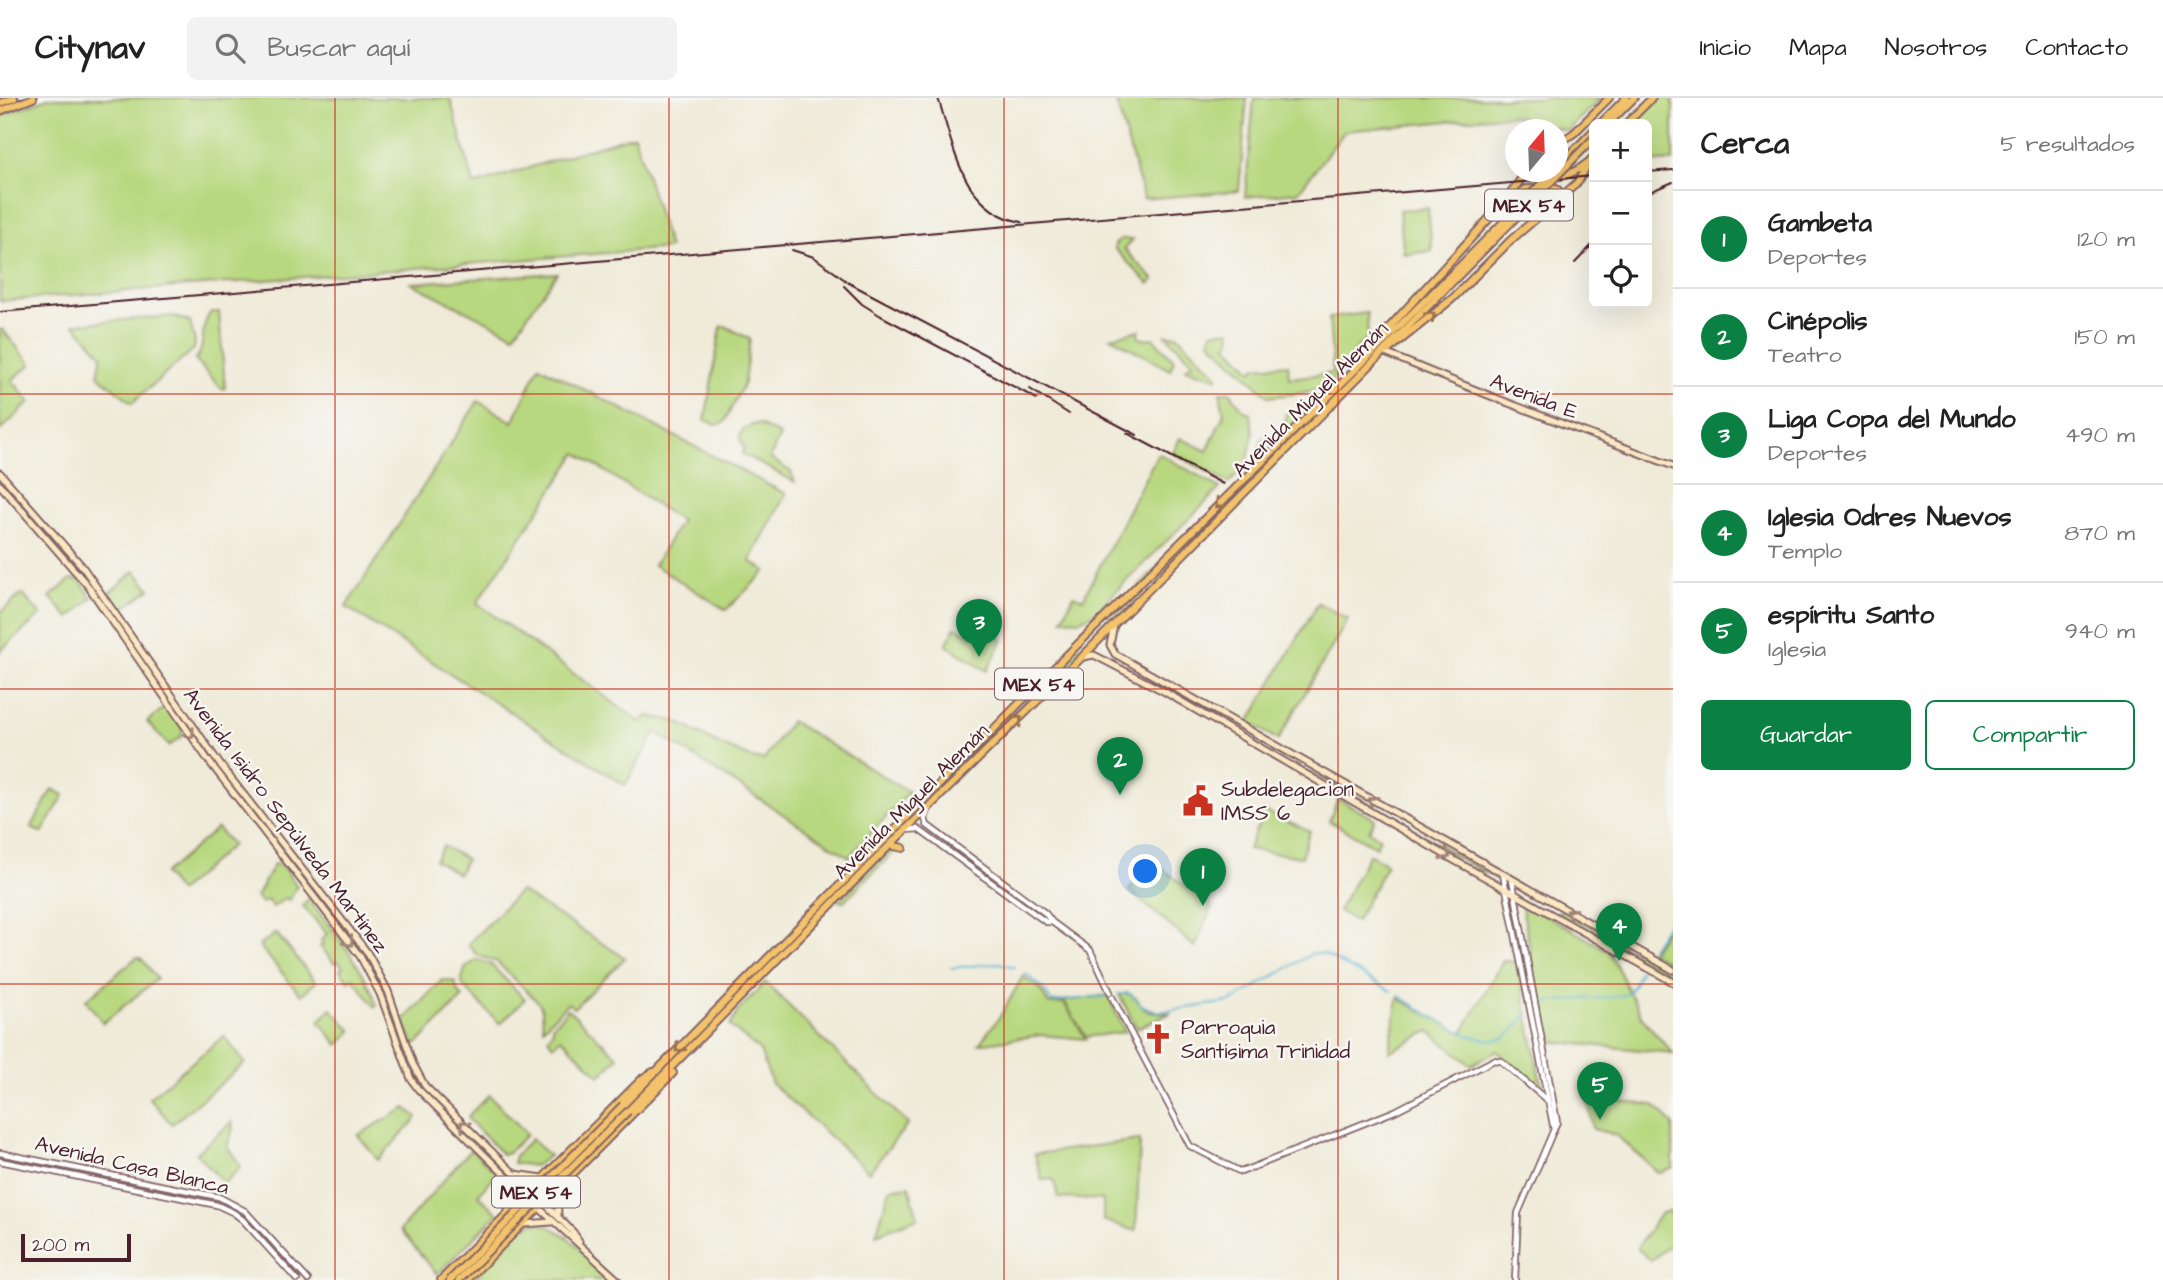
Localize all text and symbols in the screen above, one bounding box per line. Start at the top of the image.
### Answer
search box [187,17,677,80]
text: Citynav [35,25,145,71]
icon: search [211,29,249,67]
text: Buscar aquí [267,30,410,66]
text: Inicio [1699,31,1751,65]
text: Mapa [1789,31,1847,65]
text: Nosotros [1885,31,1987,65]
text: Contacto [2025,31,2128,65]
north arrow [1505,119,1568,182]
map controls [1589,119,1652,308]
button: + [1589,119,1652,182]
text: Cerca [1701,123,1789,165]
text: 5 resultados [2000,128,2135,160]
button: − [1589,182,1652,245]
road number: MEX 54 [1485,190,1573,220]
text: Gambeta [1768,205,1872,241]
text: 1 [1723,223,1725,255]
text: 120 m [2077,223,2135,255]
text: Deportes [1768,241,1867,273]
button: locate [1589,245,1652,308]
text: Cinépolis [1768,303,1868,339]
one-way arrow [1424,312,1436,325]
street label: Avenida Miguel Alemán [1226,315,1396,485]
text: 2 [1717,321,1731,353]
text: 150 m [2074,321,2135,353]
text: Teatro [1768,339,1841,371]
street label: Avenida E [1486,367,1582,427]
text: Liga Copa del Mundo [1768,401,2016,437]
text: 3 [1718,419,1730,451]
text: 490 m [2065,419,2135,451]
text: Deportes [1768,437,1867,469]
one-way arrow [1214,496,1227,509]
text: Iglesia Odres Nuevos [1768,499,2011,535]
text: 4 [1716,517,1732,549]
text: 870 m [2064,517,2135,549]
text: Templo [1768,535,1842,567]
text: espíritu Santo [1768,597,1934,633]
pin: 3 [956,599,1002,657]
text: 5 [1716,615,1732,647]
text: 940 m [2065,615,2135,647]
text: Iglesia [1768,633,1826,665]
road number: MEX 54 [995,668,1083,699]
street label: Avenida Isidro Sepúlveda Martínez [175,682,395,960]
button: Guardar [1701,700,1911,770]
button: Compartir [1925,700,2135,770]
one-way arrow [1010,715,1023,728]
street label: Avenida Miguel Alemán [827,717,997,887]
one-way arrow [182,726,195,739]
pin: 2 [1097,737,1143,795]
place label: Subdelegacion IMSS 6 [1221,775,1354,828]
public building icon: Subdelegacion IMSS 6 [1181,784,1215,818]
one-way arrow [1367,796,1380,809]
one-way arrow [1439,847,1452,860]
pin: 1 [1180,848,1226,906]
your location [1128,854,1162,888]
pin: 4 [1596,903,1642,961]
one-way arrow [1566,908,1578,921]
one-way arrow [341,934,353,947]
place label: Parroquia Santísima Trinidad [1181,1013,1350,1066]
church icon: Parroquia Santísima Trinidad [1141,1022,1175,1056]
one-way arrow [675,1040,688,1053]
pin: 5 [1577,1062,1623,1120]
one-way arrow [460,1121,473,1134]
street label: Avenida Casa Blanca [32,1129,232,1202]
road number: MEX 54 [492,1176,580,1208]
scale bar [21,1231,131,1263]
text: 200 m [32,1232,89,1259]

